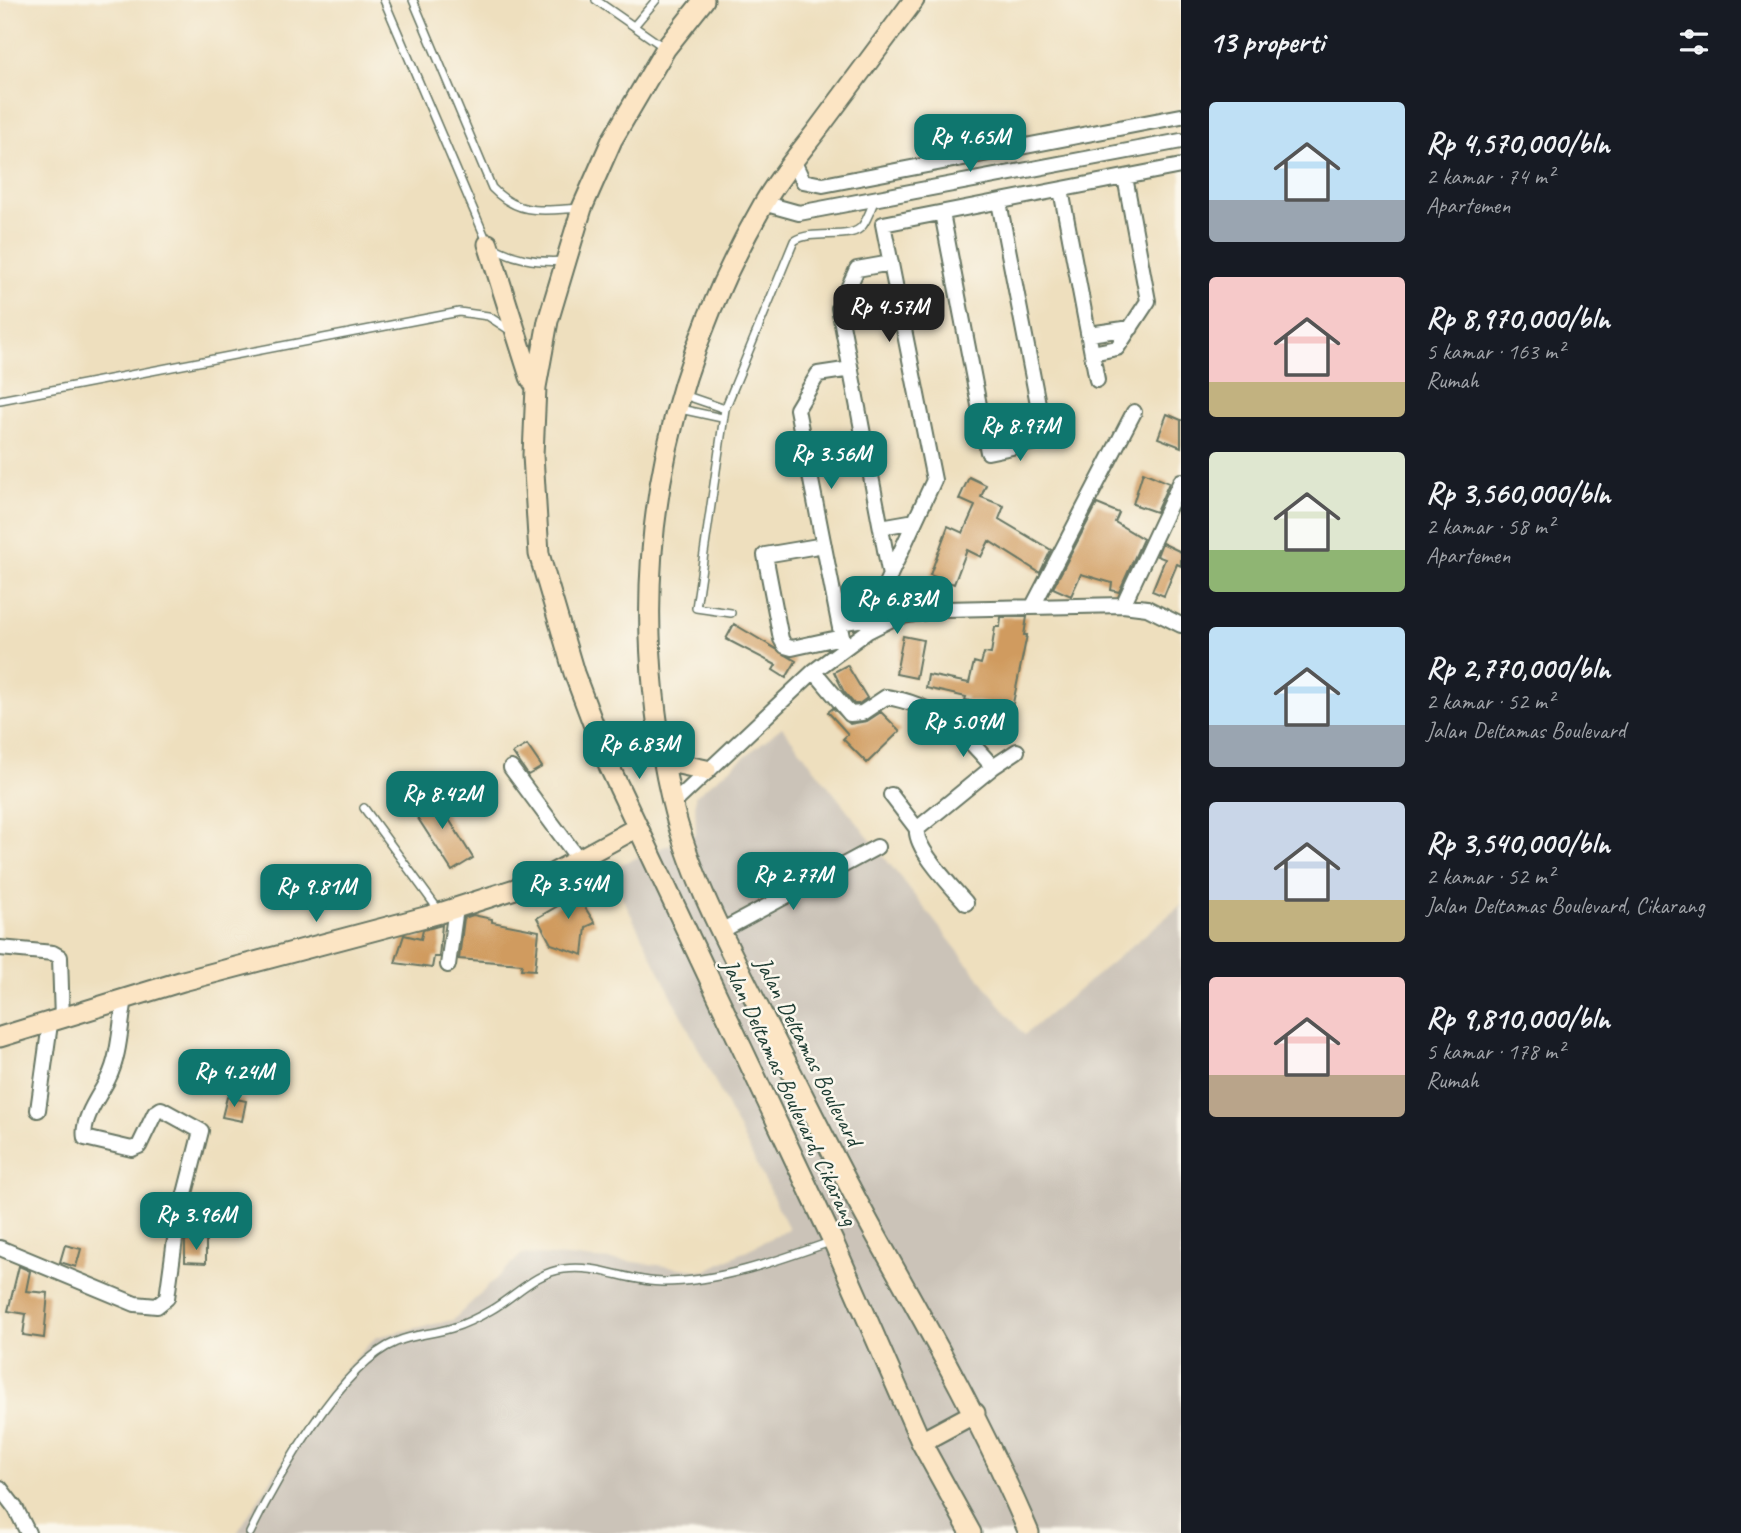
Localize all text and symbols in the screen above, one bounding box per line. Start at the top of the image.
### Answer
text: 13 properti [1209,23,1324,61]
icon: filters [1675,23,1713,61]
pin: Rp 4.65M [898,114,1042,174]
text: Rp 4.65M [930,122,1010,151]
text: Rp 4,570,000/bln [1426,124,1610,162]
icon: home [1265,130,1349,214]
text: 2 kamar · 74 m² [1426,162,1554,191]
text: Apartemen [1426,191,1510,220]
pin: Rp 4.57M [817,284,961,344]
text: Rp 4.57M [849,292,929,321]
text: Rp 8,970,000/bln [1426,299,1610,337]
icon: home [1265,305,1349,389]
text: 5 kamar · 163 m² [1426,337,1564,366]
text: Rumah [1426,366,1479,395]
pin: Rp 8.97M [948,404,1092,463]
text: Rp 8.97M [980,411,1060,440]
pin: Rp 3.56M [759,432,903,491]
text: Rp 3.56M [791,439,871,468]
text: Rp 3,560,000/bln [1426,474,1610,512]
icon: home [1265,480,1349,564]
text: 2 kamar · 58 m² [1426,512,1554,541]
text: Apartemen [1426,541,1510,570]
pin: Rp 6.83M [825,576,969,636]
text: Rp 6.83M [857,584,937,613]
text: Rp 2,770,000/bln [1426,649,1610,687]
icon: home [1265,655,1349,739]
text: 2 kamar · 52 m² [1426,687,1554,716]
pin: Rp 5.09M [891,700,1035,759]
text: Rp 5.09M [924,707,1002,736]
text: Jalan Deltamas Boulevard [1426,716,1625,745]
pin: Rp 6.83M [567,722,711,781]
text: Rp 6.83M [599,729,679,758]
pin: Rp 8.42M [370,772,514,831]
text: Rp 8.42M [402,779,482,808]
text: Rp 3,540,000/bln [1426,824,1610,862]
icon: home [1265,830,1349,914]
pin: Rp 2.77M [721,852,865,912]
text: Rp 2.77M [753,860,833,889]
pin: Rp 3.54M [496,862,640,921]
text: 2 kamar · 52 m² [1426,862,1554,891]
pin: Rp 9.81M [244,864,388,924]
text: Rp 3.54M [528,869,608,898]
text: Rp 9.81M [276,872,356,901]
text: Jalan Deltamas Boulevard, Cikarang [1426,891,1705,920]
street label: Jalan Deltamas Boulevard [748,951,871,1154]
street label: Jalan Deltamas Boulevard, Cikarang [715,953,866,1231]
text: Rp 9,810,000/bln [1426,999,1610,1037]
icon: home [1265,1005,1349,1089]
text: 5 kamar · 178 m² [1426,1037,1564,1066]
pin: Rp 4.24M [162,1050,306,1109]
text: Rp 4.24M [194,1057,274,1086]
text: Rumah [1426,1066,1479,1095]
pin: Rp 3.96M [124,1192,268,1252]
text: Rp 3.96M [156,1200,236,1229]

